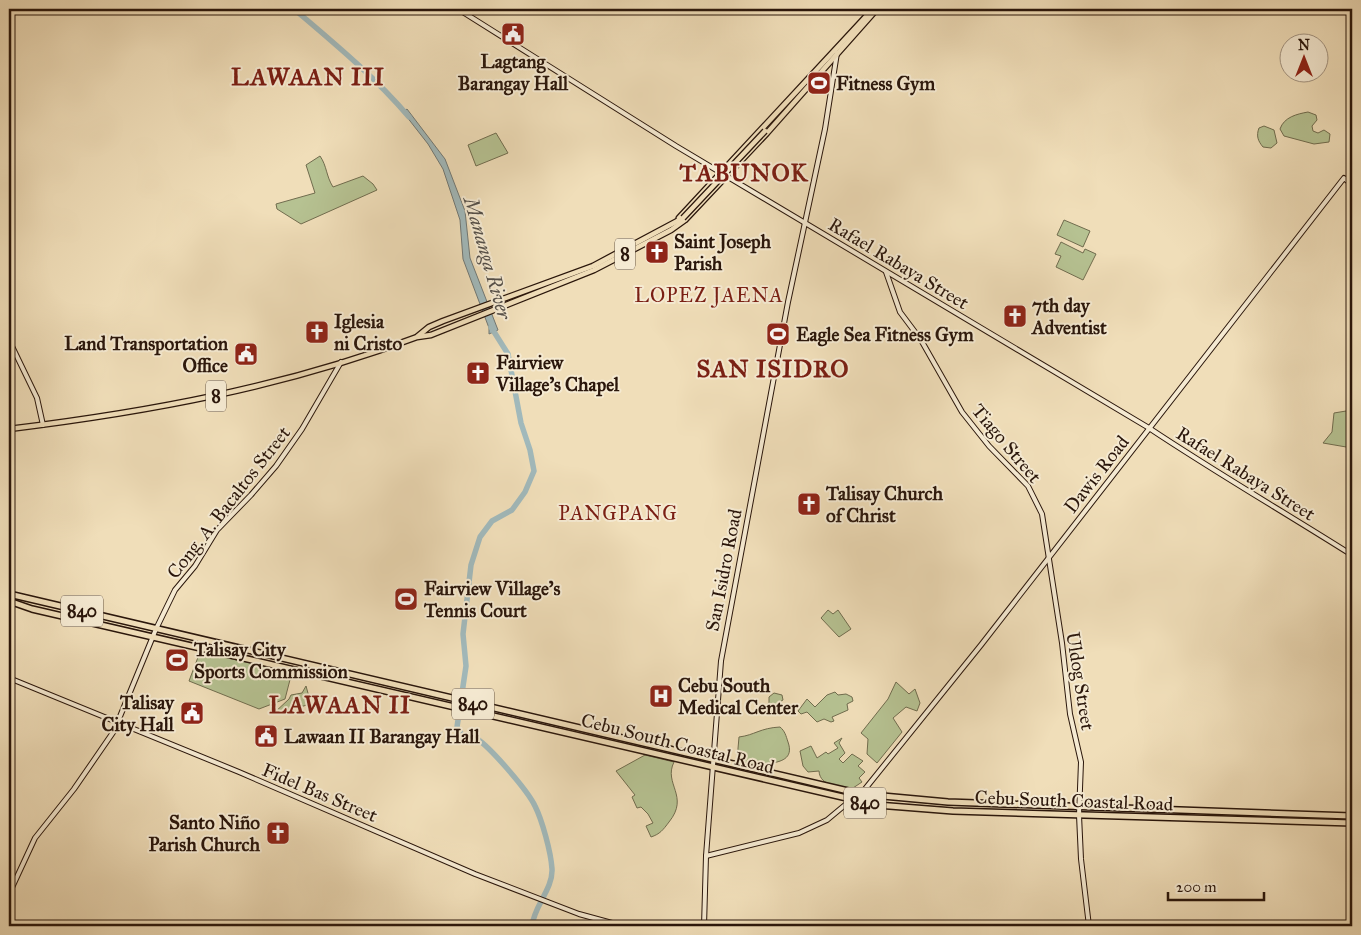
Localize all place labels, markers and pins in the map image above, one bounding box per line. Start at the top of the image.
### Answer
public building icon: Lagtang Barangay Hall [500,21,526,47]
place label: Lagtang Barangay Hall [458,50,569,96]
sports icon: Fitness Gym [806,70,832,96]
place label: Fitness Gym [836,72,935,96]
place label: Saint Joseph Parish [674,230,771,275]
church icon: Saint Joseph Parish [644,239,670,265]
place label: 7th day Adventist [1030,294,1107,339]
church icon: 7th day Adventist [1002,303,1028,329]
place label: Iglesia ni Cristo [334,310,403,355]
church icon: Iglesia ni Cristo [304,319,330,345]
sports icon: Eagle Sea Fitness Gym [765,321,791,347]
place label: Eagle Sea Fitness Gym [796,323,974,347]
place label: Land Transportation Office [64,332,229,377]
public building icon: Land Transportation Office [233,341,259,367]
place label: Fairview Village's Chapel [495,351,620,397]
church icon: Fairview Village's Chapel [465,360,491,386]
place label: Talisay Church of Christ [825,482,944,527]
church icon: Talisay Church of Christ [796,491,822,517]
place label: Fairview Village's Tennis Court [423,577,560,622]
sports icon: Fairview Village's Tennis Court [393,586,419,612]
place label: Talisay City Sports Commission [193,638,348,684]
sports icon: Talisay City Sports Commission [164,647,190,673]
place label: Cebu South Medical Center [678,674,799,719]
hospital icon: Cebu South Medical Center [648,683,674,709]
place label: Talisay City Hall [101,691,175,737]
public building icon: Talisay City Hall [179,700,205,726]
public building icon: Lawaan II Barangay Hall [253,723,279,749]
place label: Lawaan II Barangay Hall [284,725,480,749]
place label: Santo Niño Parish Church [148,811,260,856]
church icon: Santo Niño Parish Church [265,820,291,846]

